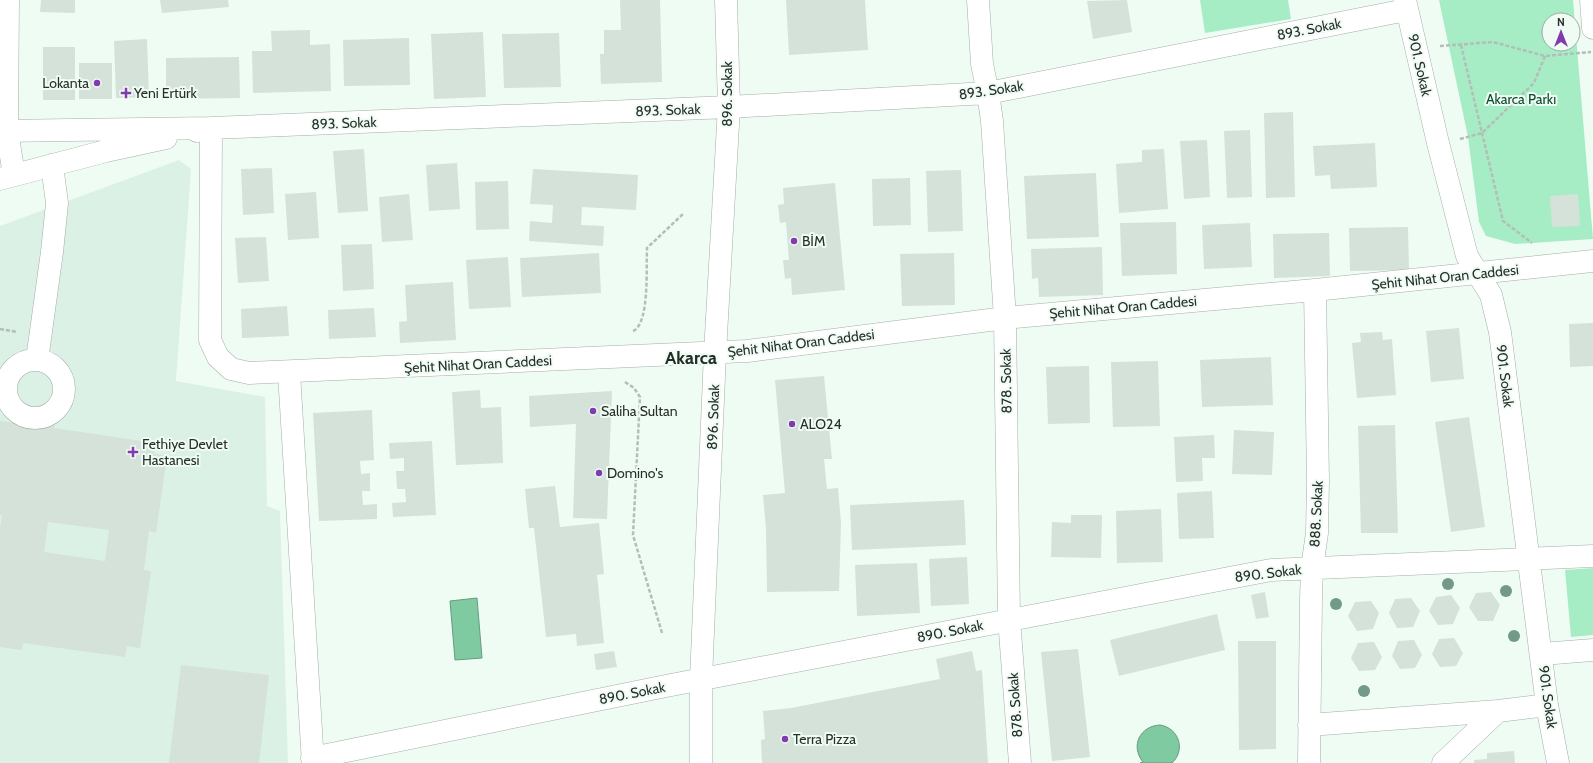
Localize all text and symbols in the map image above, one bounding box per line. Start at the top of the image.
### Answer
north arrow [1541,12,1581,52]
street label: 893. Sokak [1275,14,1343,44]
text: N [1557,15,1565,29]
street label: 901. Sokak [1404,32,1436,99]
street label: 896. Sokak [718,61,736,127]
place label: Lokanta [42,74,89,92]
street label: 893. Sokak [957,76,1025,103]
marker: Lokanta [92,78,102,88]
place label: Yeni Ertürk [133,84,197,102]
marker: Yeni Ertürk [121,88,131,98]
park label: Akarca Parkı [1486,90,1556,108]
street label: 893. Sokak [635,100,702,120]
street label: 893. Sokak [311,113,378,133]
place label: BİM [802,232,825,250]
marker: BİM [789,236,799,246]
street label: Şehit Nihat Oran Caddesi [1370,260,1520,294]
street label: Şehit Nihat Oran Caddesi [1048,292,1198,322]
street label: Şehit Nihat Oran Caddesi [726,325,876,361]
street label: 901. Sokak [1492,343,1518,409]
district label: Akarca [665,347,717,369]
street label: 878. Sokak [996,348,1016,414]
street label: Şehit Nihat Oran Caddesi [404,351,552,377]
street label: 896. Sokak [703,383,723,450]
place label: Saliha Sultan [601,402,678,420]
marker: Saliha Sultan [588,406,598,416]
place label: ALO24 [800,415,842,433]
marker: ALO24 [787,419,797,429]
place label: Fethiye Devlet Hastanesi [142,435,228,469]
marker: Fethiye Devlet Hastanesi [127,446,139,458]
place label: Domino's [607,464,664,482]
marker: Domino's [594,468,604,478]
street label: 888. Sokak [1305,480,1327,548]
street label: 890. Sokak [1234,560,1303,586]
street label: 890. Sokak [915,616,985,646]
street label: 901. Sokak [1535,664,1561,730]
street label: 878. Sokak [1004,671,1026,738]
street label: 890. Sokak [597,678,667,708]
place label: Terra Pizza [793,730,856,748]
marker: Terra Pizza [780,734,790,744]

